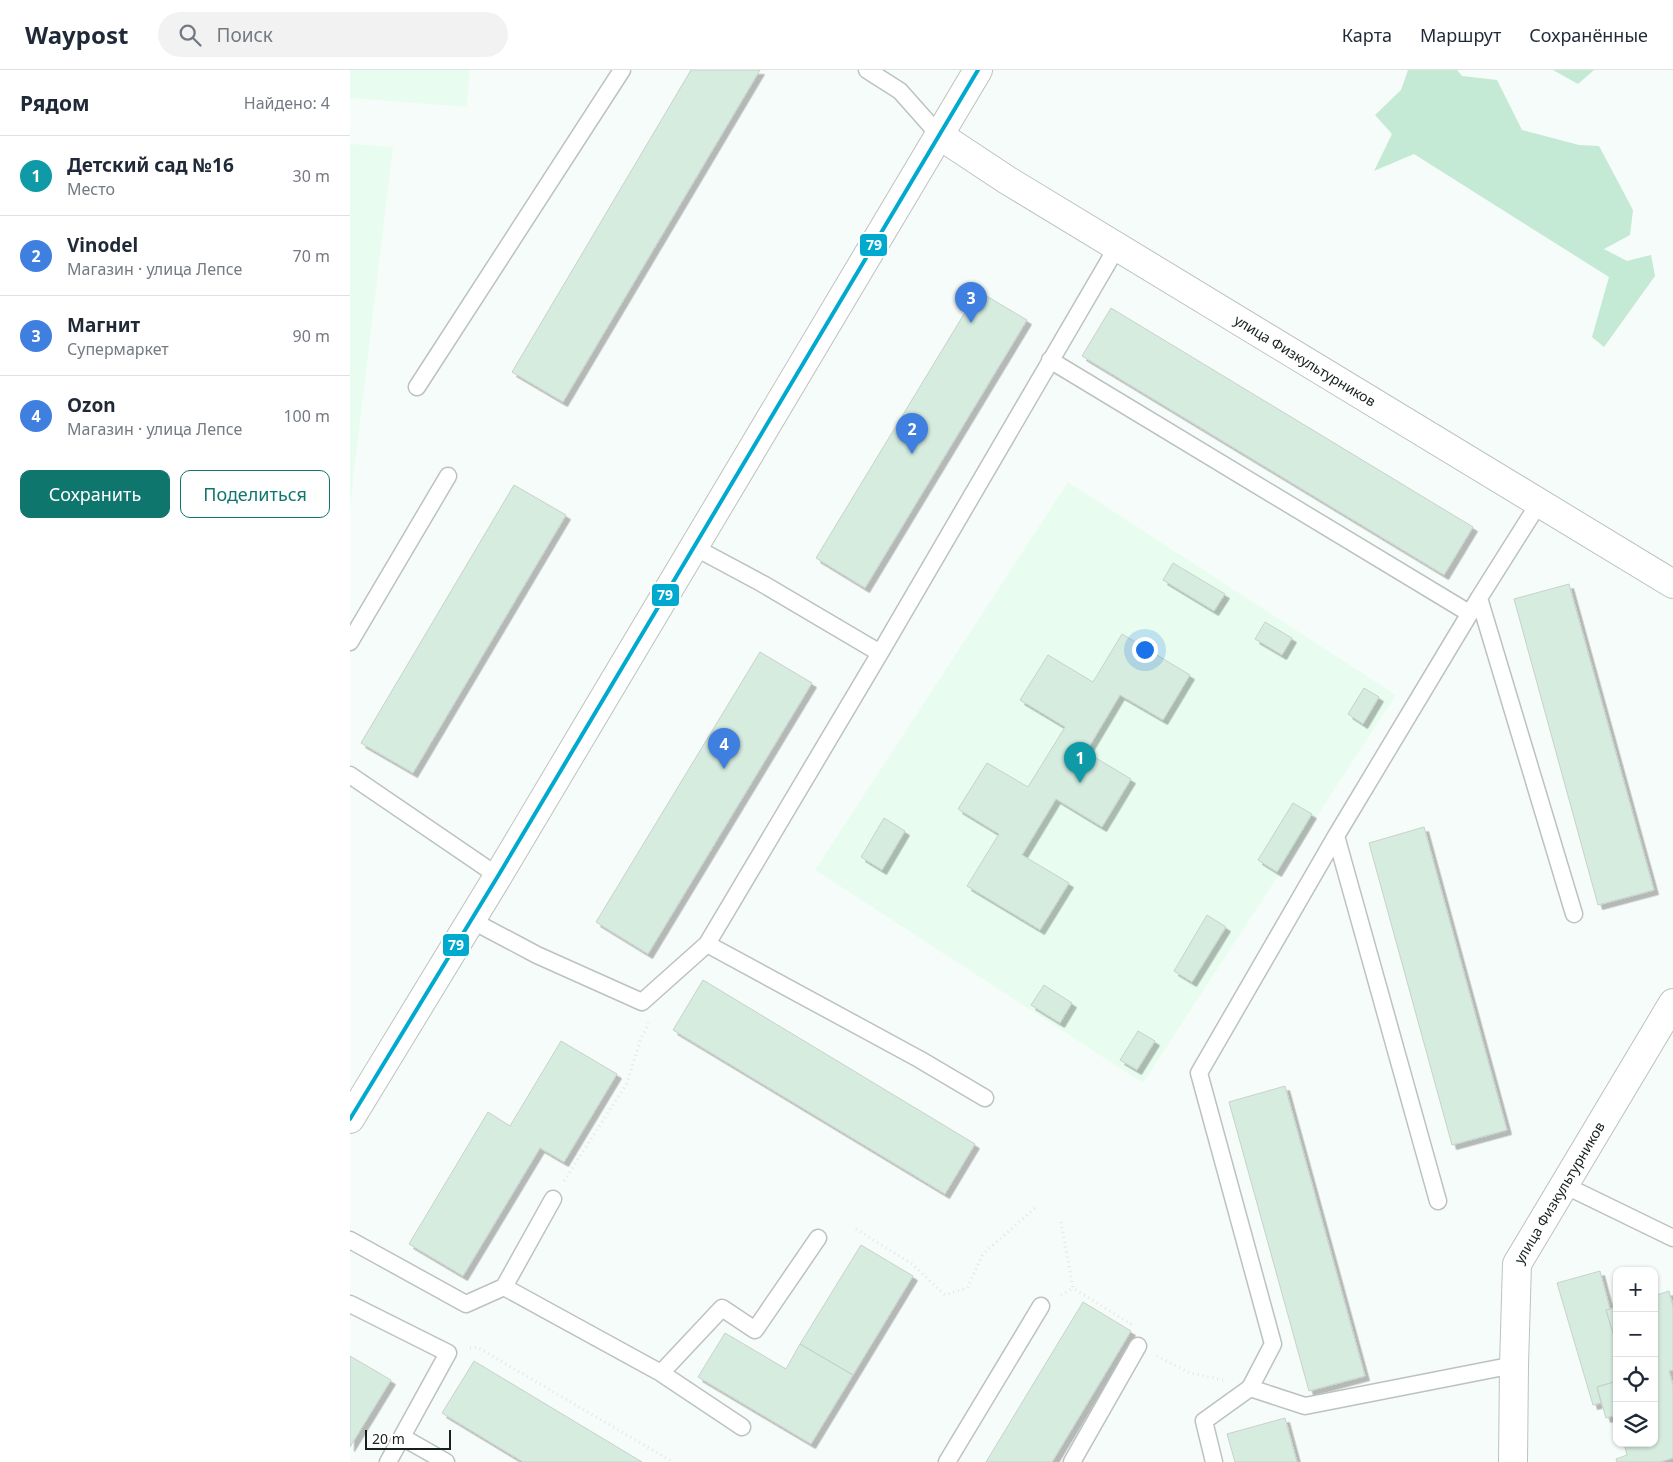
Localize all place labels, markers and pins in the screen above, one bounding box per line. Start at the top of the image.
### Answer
pin: 3 [955,282,987,323]
pin: 2 [896,413,928,454]
pin: 4 [708,728,740,769]
pin: 1 [1064,742,1096,783]

